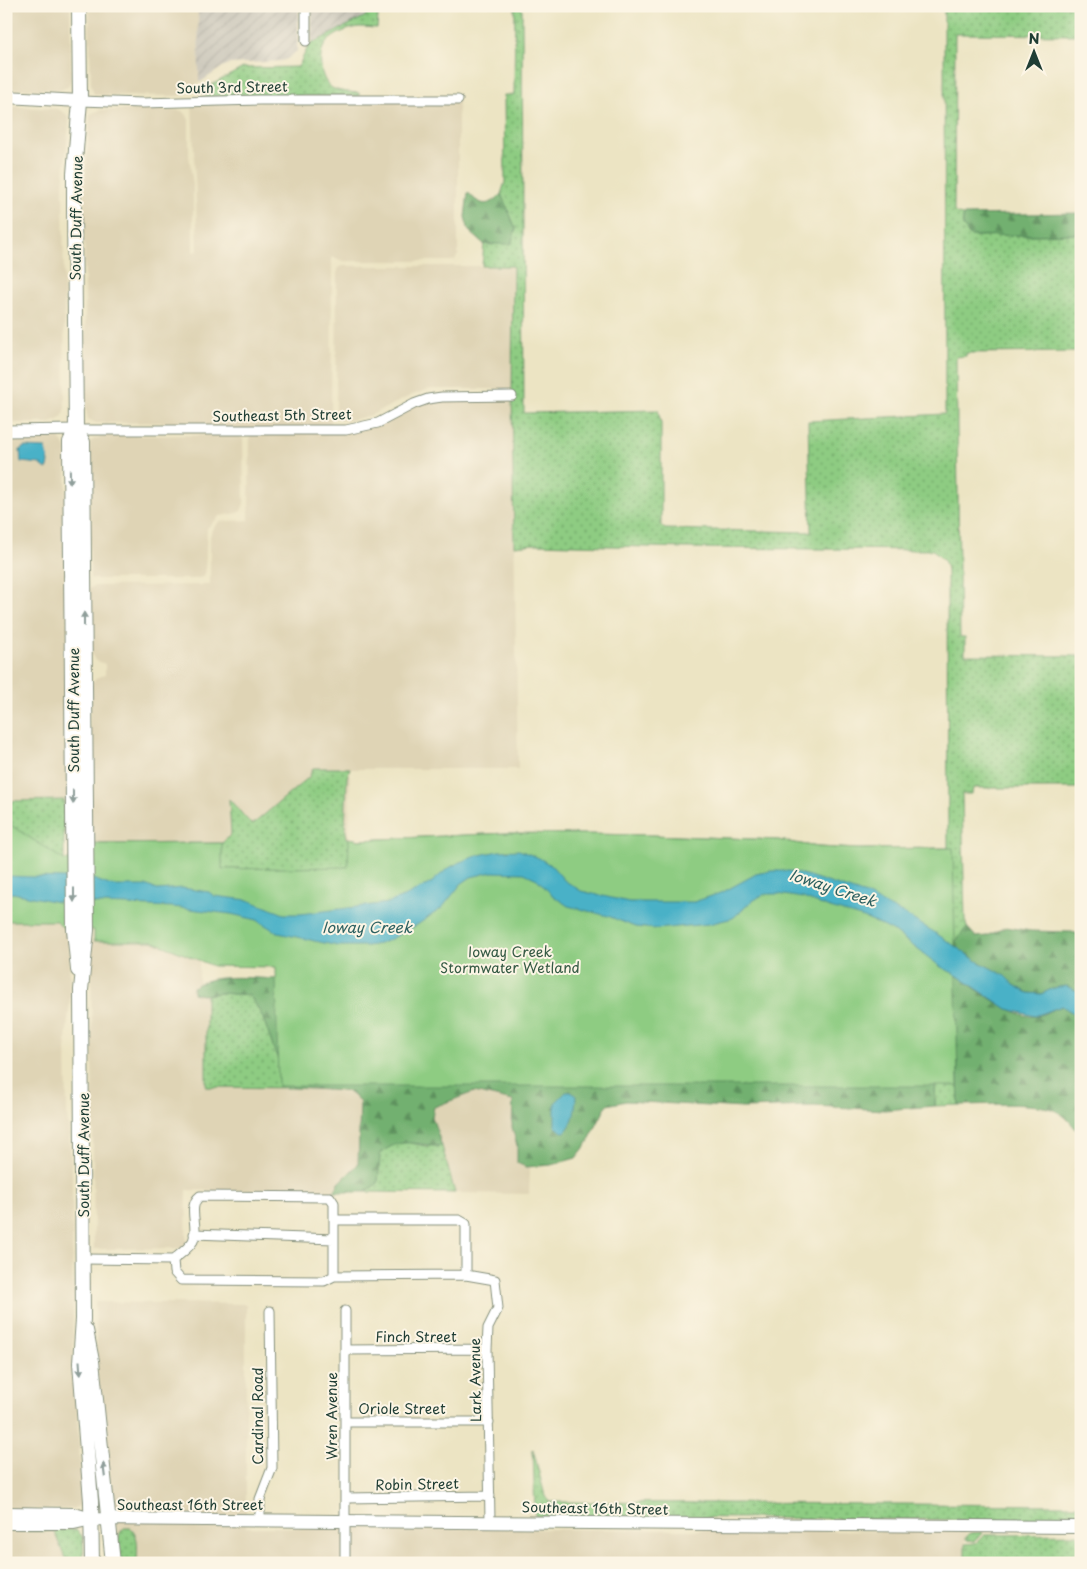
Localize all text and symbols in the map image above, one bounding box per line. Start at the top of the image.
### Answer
north arrow [1010,28,1060,78]
text: N [1028,28,1040,49]
street label: South 3rd Street [176,76,288,98]
street label: South Duff Avenue [64,155,88,281]
street label: Southeast 5th Street [212,403,352,427]
one-way arrow [67,470,75,486]
one-way arrow [80,610,88,626]
street label: South Duff Avenue [63,647,84,772]
one-way arrow [69,790,77,806]
water label: Ioway Creek [787,862,880,912]
one-way arrow [70,887,78,903]
water label: Ioway Creek [322,915,413,938]
park label: Ioway Creek Stormwater Wetland [440,941,580,978]
street label: South Duff Avenue [73,1092,94,1217]
street label: Finch Street [375,1326,457,1347]
street label: Lark Avenue [464,1337,486,1422]
one-way arrow [77,1360,85,1376]
street label: Cardinal Road [247,1367,268,1465]
street label: Wren Avenue [321,1372,342,1460]
street label: Oriole Street [358,1398,446,1419]
one-way arrow [100,1462,108,1478]
street label: Robin Street [375,1473,459,1495]
street label: Southeast 16th Street [117,1494,264,1515]
street label: Southeast 16th Street [522,1496,669,1520]

